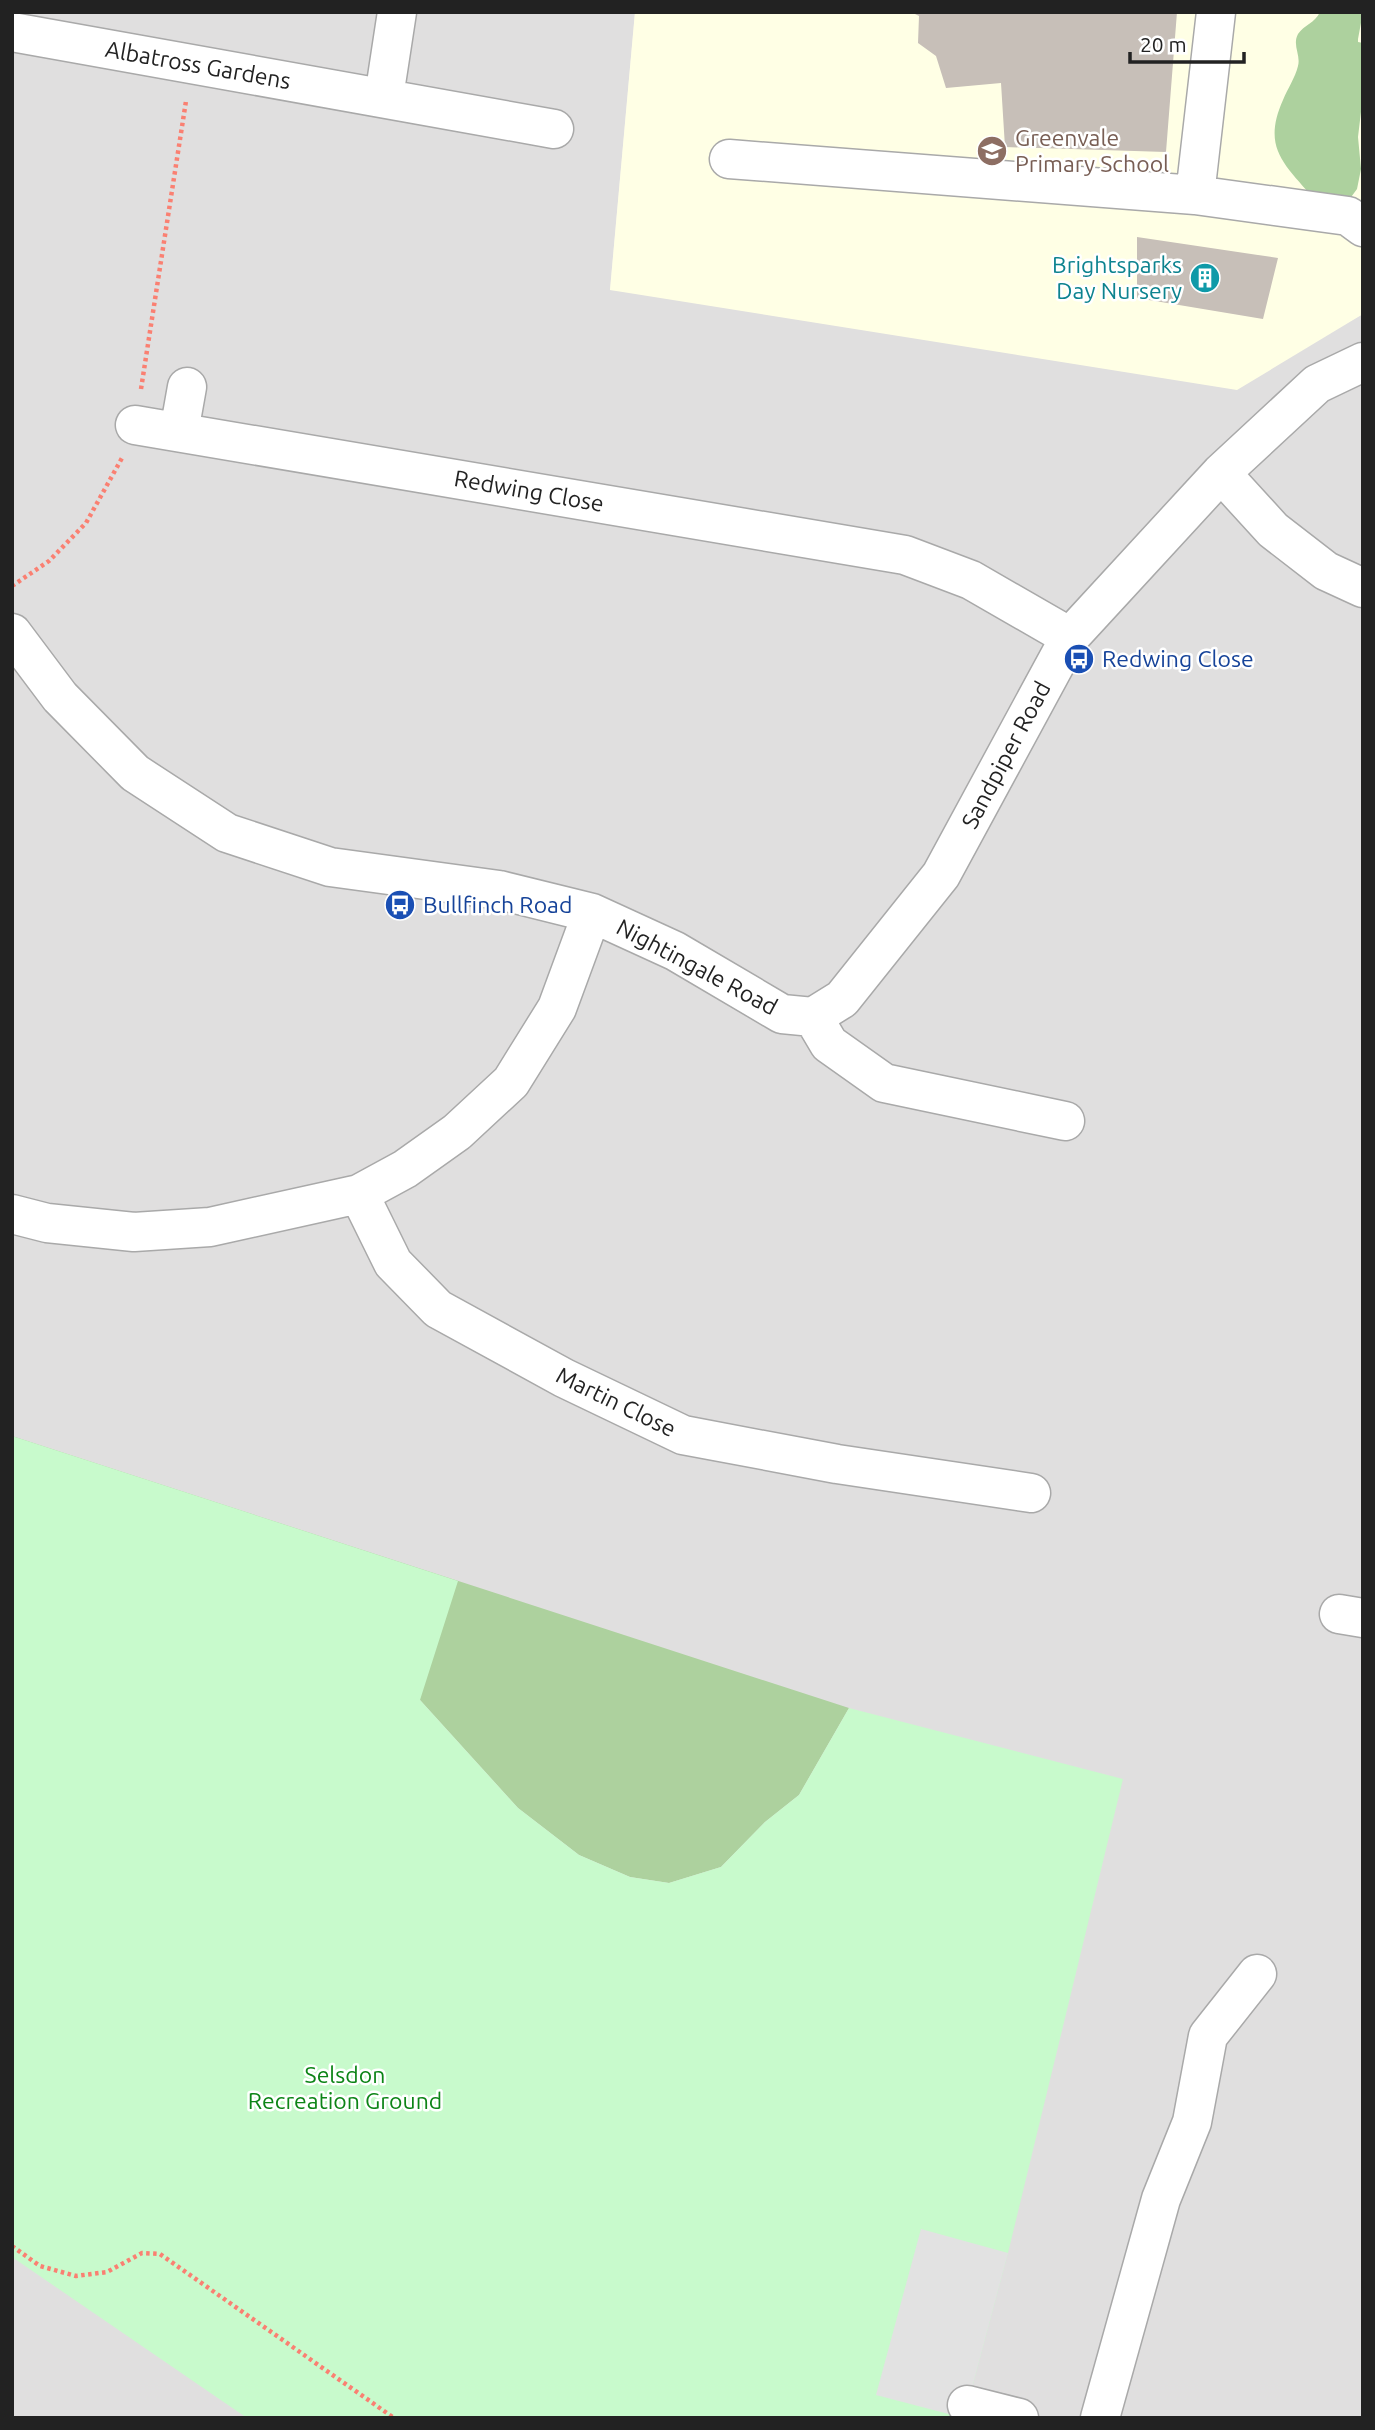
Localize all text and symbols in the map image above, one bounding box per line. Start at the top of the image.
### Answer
scale bar [1130,21,1244,65]
text: 20 m [1140,32,1187,56]
street label: Albatross Gardens [103,36,293,93]
place label: Greenvale Primary School [1015,125,1169,176]
school or university icon: Greenvale Primary School [975,134,1009,168]
place label: Brightsparks Day Nursery [1052,252,1182,303]
building icon: Brightsparks Day Nursery [1188,261,1222,295]
street label: Redwing Close [452,465,606,516]
bus stop icon: Redwing Close [1062,642,1096,676]
place label: Redwing Close [1102,646,1254,671]
street label: Sandpiper Road [956,677,1055,832]
bus stop icon: Bullfinch Road [383,888,417,922]
place label: Bullfinch Road [423,892,572,917]
street label: Nightingale Road [613,914,782,1019]
street label: Martin Close [552,1362,680,1441]
park label: Selsdon Recreation Ground [248,2062,442,2113]

